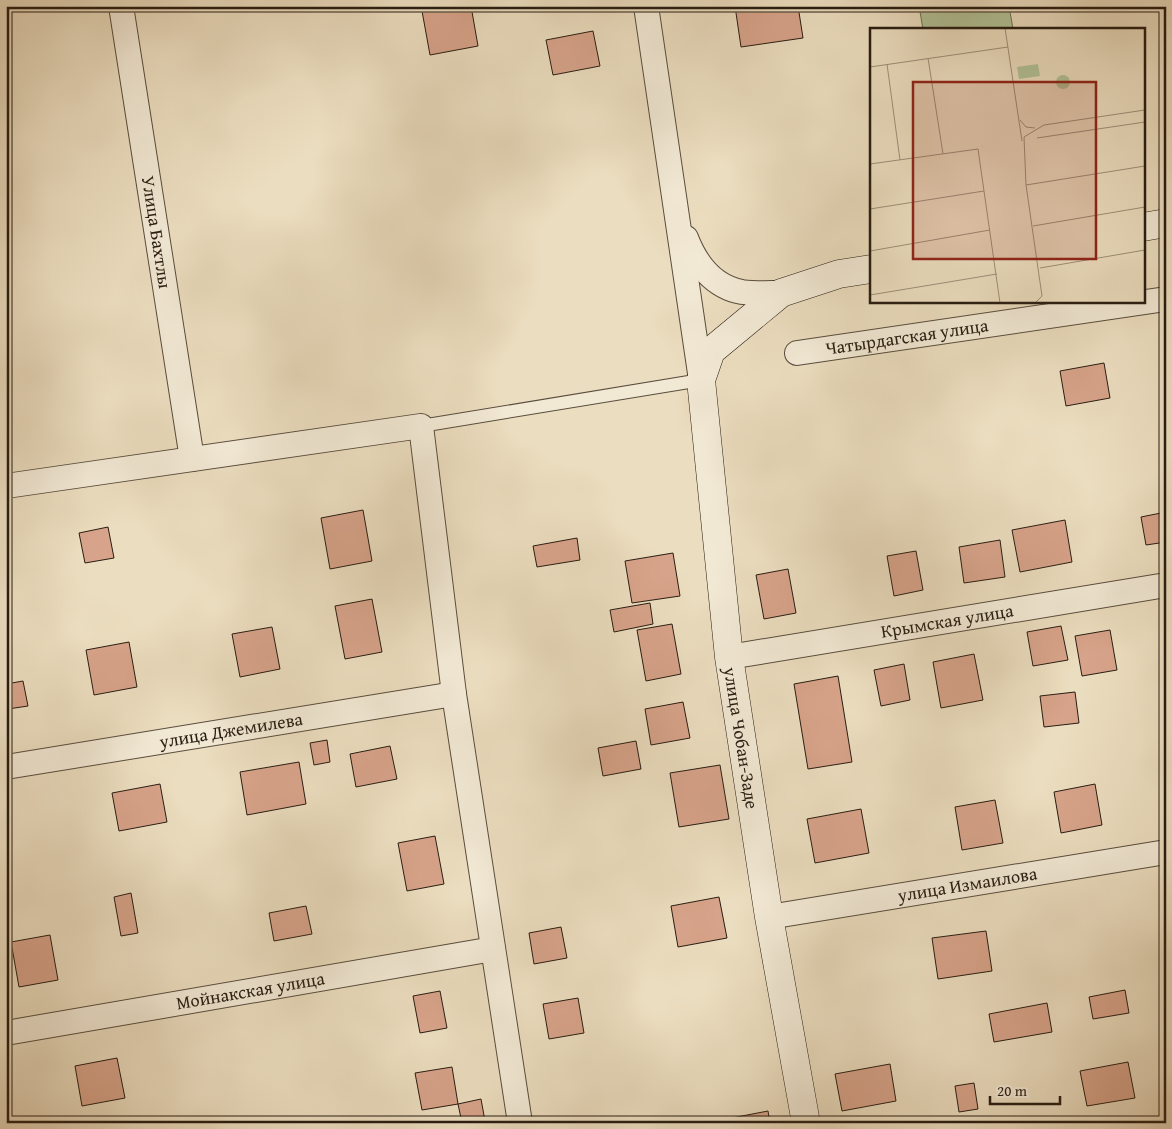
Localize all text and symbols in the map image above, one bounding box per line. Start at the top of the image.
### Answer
inset map [870,28,1144,302]
street label: Улица Бахтлы [135,174,179,291]
street label: Чатырдагская улица [824,311,990,362]
street label: Крымская улица [879,596,1016,645]
street label: улица Чобан-Заде [717,664,766,811]
street label: улица Джемилева [156,705,305,755]
street label: улица Измаилова [894,859,1040,909]
street label: Мойнакская улица [174,964,327,1016]
scale bar [990,1074,1060,1106]
text: 20 m [997,1080,1028,1101]

